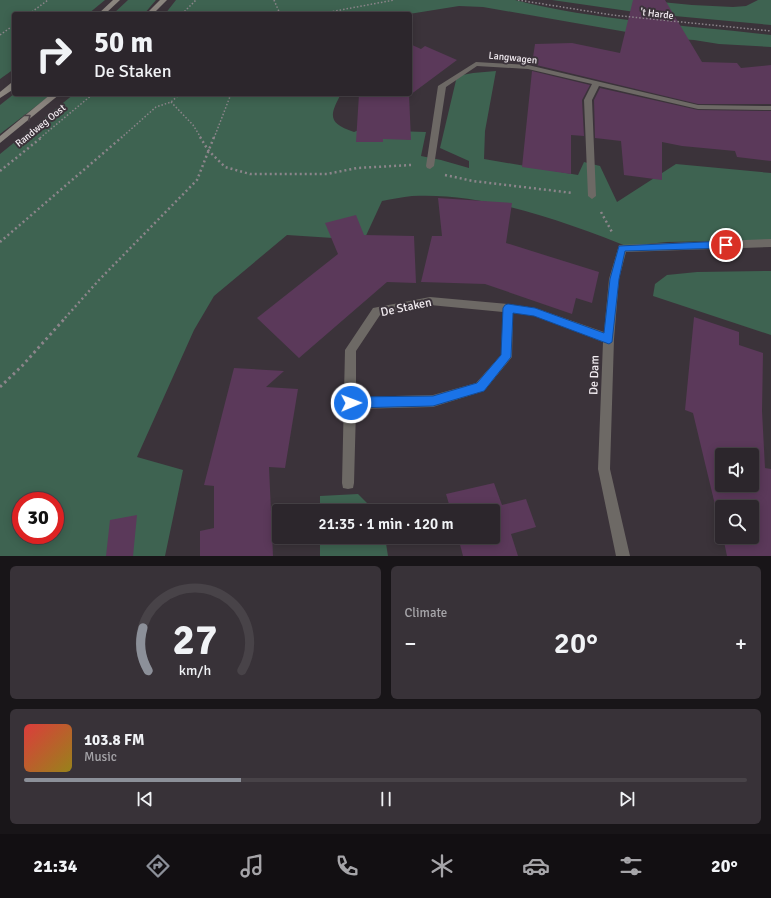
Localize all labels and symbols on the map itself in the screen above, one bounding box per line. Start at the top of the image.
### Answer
street label: 't Harde [640,6,674,22]
street label: Langwagen [488,49,538,67]
street label: Randweg Oost [13,102,68,150]
one-way arrow [24,115,31,122]
pin [709,228,743,262]
street label: De Staken [379,295,433,320]
street label: De Dam [586,355,603,395]
position arrow [330,382,372,424]
speed limit sign: 30 [12,492,64,544]

